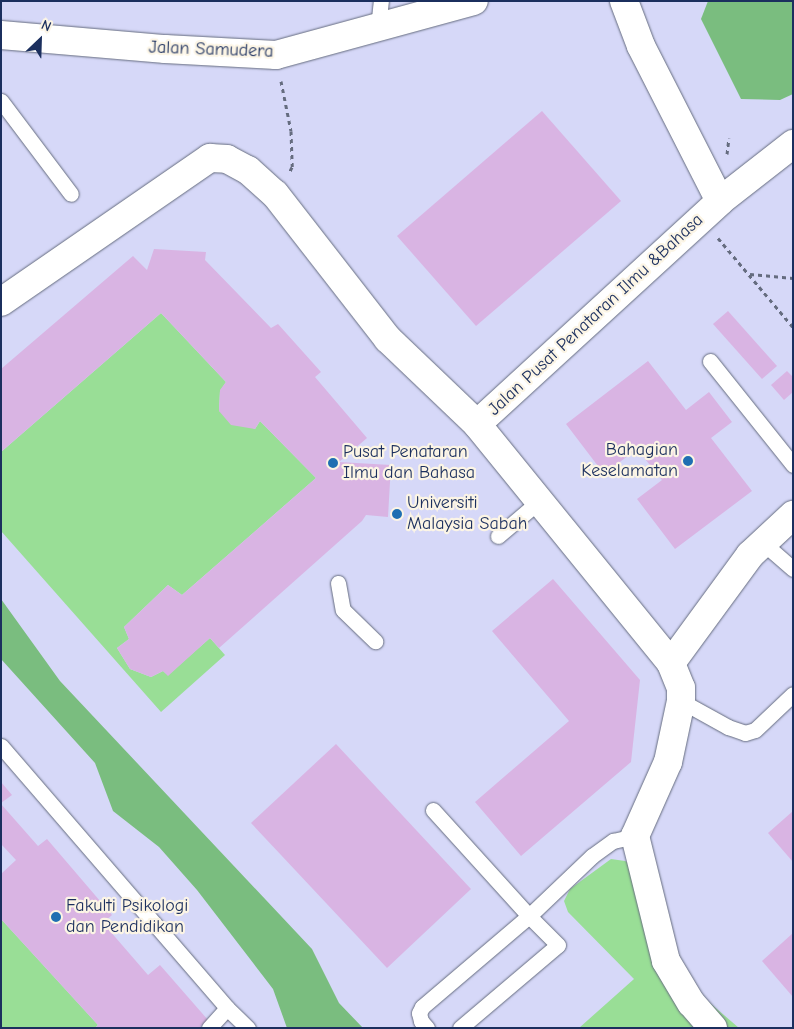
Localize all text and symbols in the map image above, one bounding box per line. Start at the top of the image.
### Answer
north arrow [15,15,65,65]
text: N [39,16,54,35]
street label: Jalan Samudera [148,37,274,63]
street label: Jalan Pusat Penataran Ilmu &Bahasa [484,210,708,420]
place label: Bahagian Keselamatan [581,440,678,482]
place label: Pusat Penataran Ilmu dan Bahasa [343,442,475,484]
marker: Bahagian Keselamatan [682,455,694,467]
marker: Pusat Penataran Ilmu dan Bahasa [327,457,339,469]
place label: Universiti Malaysia Sabah [407,493,527,536]
marker: Universiti Malaysia Sabah [391,508,403,520]
place label: Fakulti Psikologi dan Pendidikan [66,896,188,939]
marker: Fakulti Psikologi dan Pendidikan [50,911,62,923]

